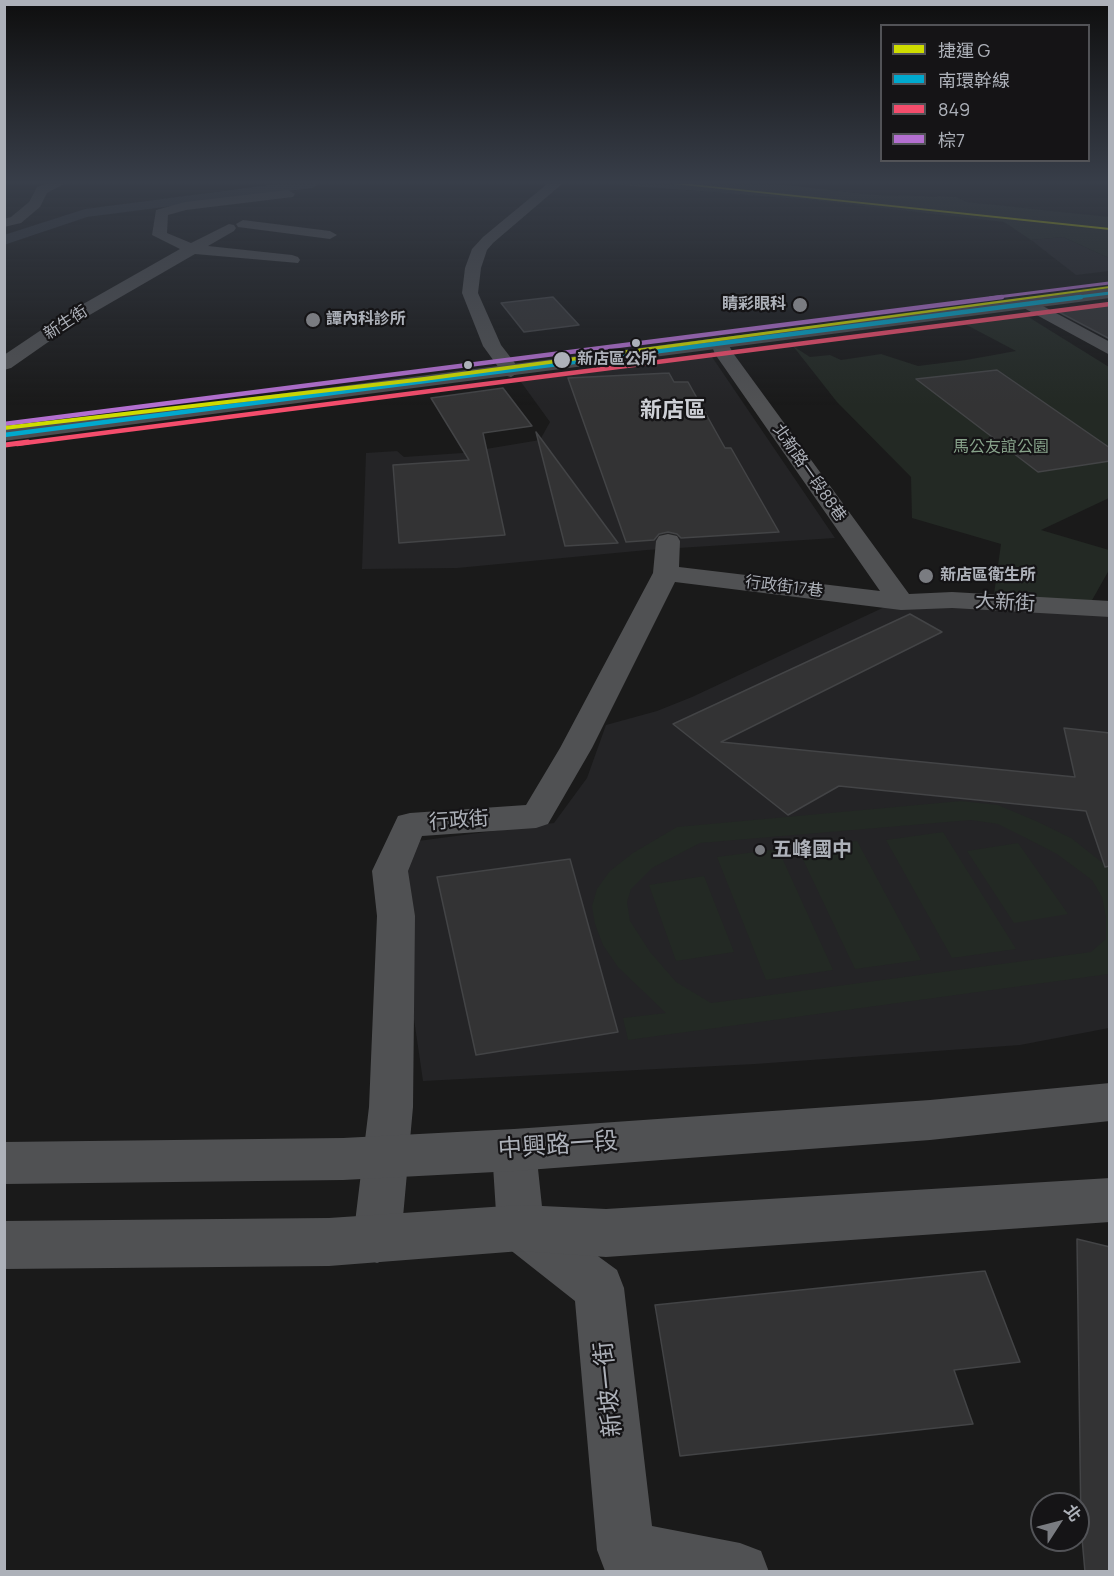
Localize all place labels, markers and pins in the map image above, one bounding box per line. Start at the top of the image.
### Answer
place label: 睛彩眼科 [722,295,786,315]
marker: 睛彩眼科 [791,296,809,314]
place label: 譚內科診所 [326,310,406,330]
marker: 譚內科診所 [304,311,322,329]
unlabelled marker [630,337,642,349]
marker: 新店區公所 [552,350,572,370]
place label: 新店區公所 [577,350,657,370]
unlabelled marker [462,359,474,371]
place label: 新店區衛生所 [940,566,1036,586]
marker: 新店區衛生所 [917,567,935,585]
place label: 五峰國中 [772,838,852,862]
marker: 五峰國中 [753,843,767,857]

